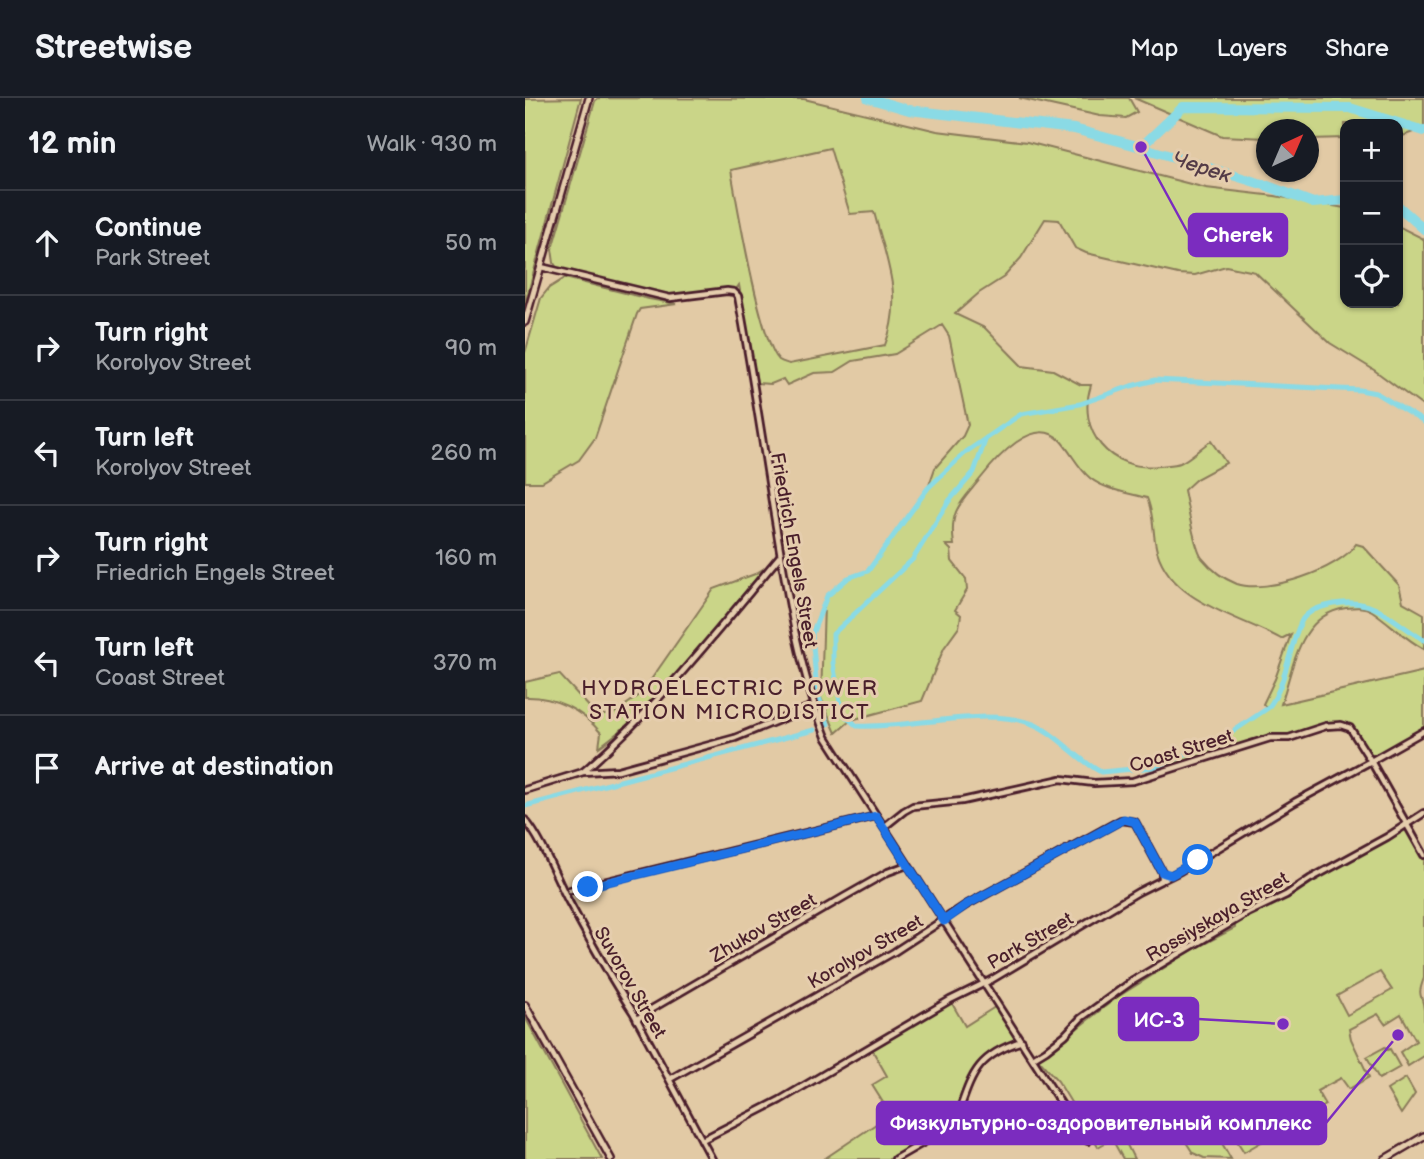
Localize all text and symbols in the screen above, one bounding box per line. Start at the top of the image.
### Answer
text: Streetwise [35,28,192,68]
text: Map [1130,34,1178,63]
text: Layers [1216,34,1287,63]
text: Share [1325,34,1389,63]
north arrow [1256,119,1319,182]
map controls [1340,119,1403,308]
button: + [1340,119,1403,182]
text: 12 min [28,126,116,162]
text: Walk · 930 m [367,130,497,158]
water label: Черек [1169,146,1235,189]
button: − [1340,182,1403,245]
text: Continue [95,213,202,244]
callout: Cherek [1189,214,1287,256]
text: Cherek [1203,223,1273,248]
icon: ahead [28,224,66,262]
text: 50 m [445,229,497,257]
text: Park Street [95,244,210,272]
button: locate [1340,245,1403,308]
text: Turn right [95,318,208,349]
icon: right [28,329,66,367]
text: 90 m [445,334,497,362]
text: Korolyov Street [95,349,251,377]
text: Turn left [95,423,194,454]
icon: left [28,434,66,472]
text: 260 m [431,439,497,467]
street label: Friedrich Engels Street [765,451,822,650]
text: Korolyov Street [95,454,251,482]
text: Turn right [95,528,208,559]
icon: right [28,539,66,577]
text: 160 m [435,544,497,572]
text: Friedrich Engels Street [95,559,335,587]
text: Turn left [95,633,194,664]
icon: left [28,644,66,682]
text: 370 m [433,649,497,677]
text: Coast Street [95,664,225,692]
district label: HYDROELECTRIC POWER STATION MICRODISTICT [581,676,879,725]
street label: Coast Street [1127,725,1236,778]
icon: arrive [28,749,66,787]
text: Arrive at destination [95,752,334,783]
route start [1182,844,1213,875]
street label: Rossiyskaya Street [1142,867,1293,967]
route end [572,871,603,902]
street label: Zhukov Street [706,889,821,968]
street label: Park Street [984,907,1078,975]
street label: Korolyov Street [804,910,928,995]
street label: Suvorov Street [588,923,671,1043]
callout: ИС-3 [1119,998,1198,1040]
text: ИС-3 [1134,1008,1184,1033]
callout: Физкультурно-оздоровительный комплекс [877,1102,1326,1144]
text: Физкультурно-оздоровительный комплекс [890,1111,1312,1136]

